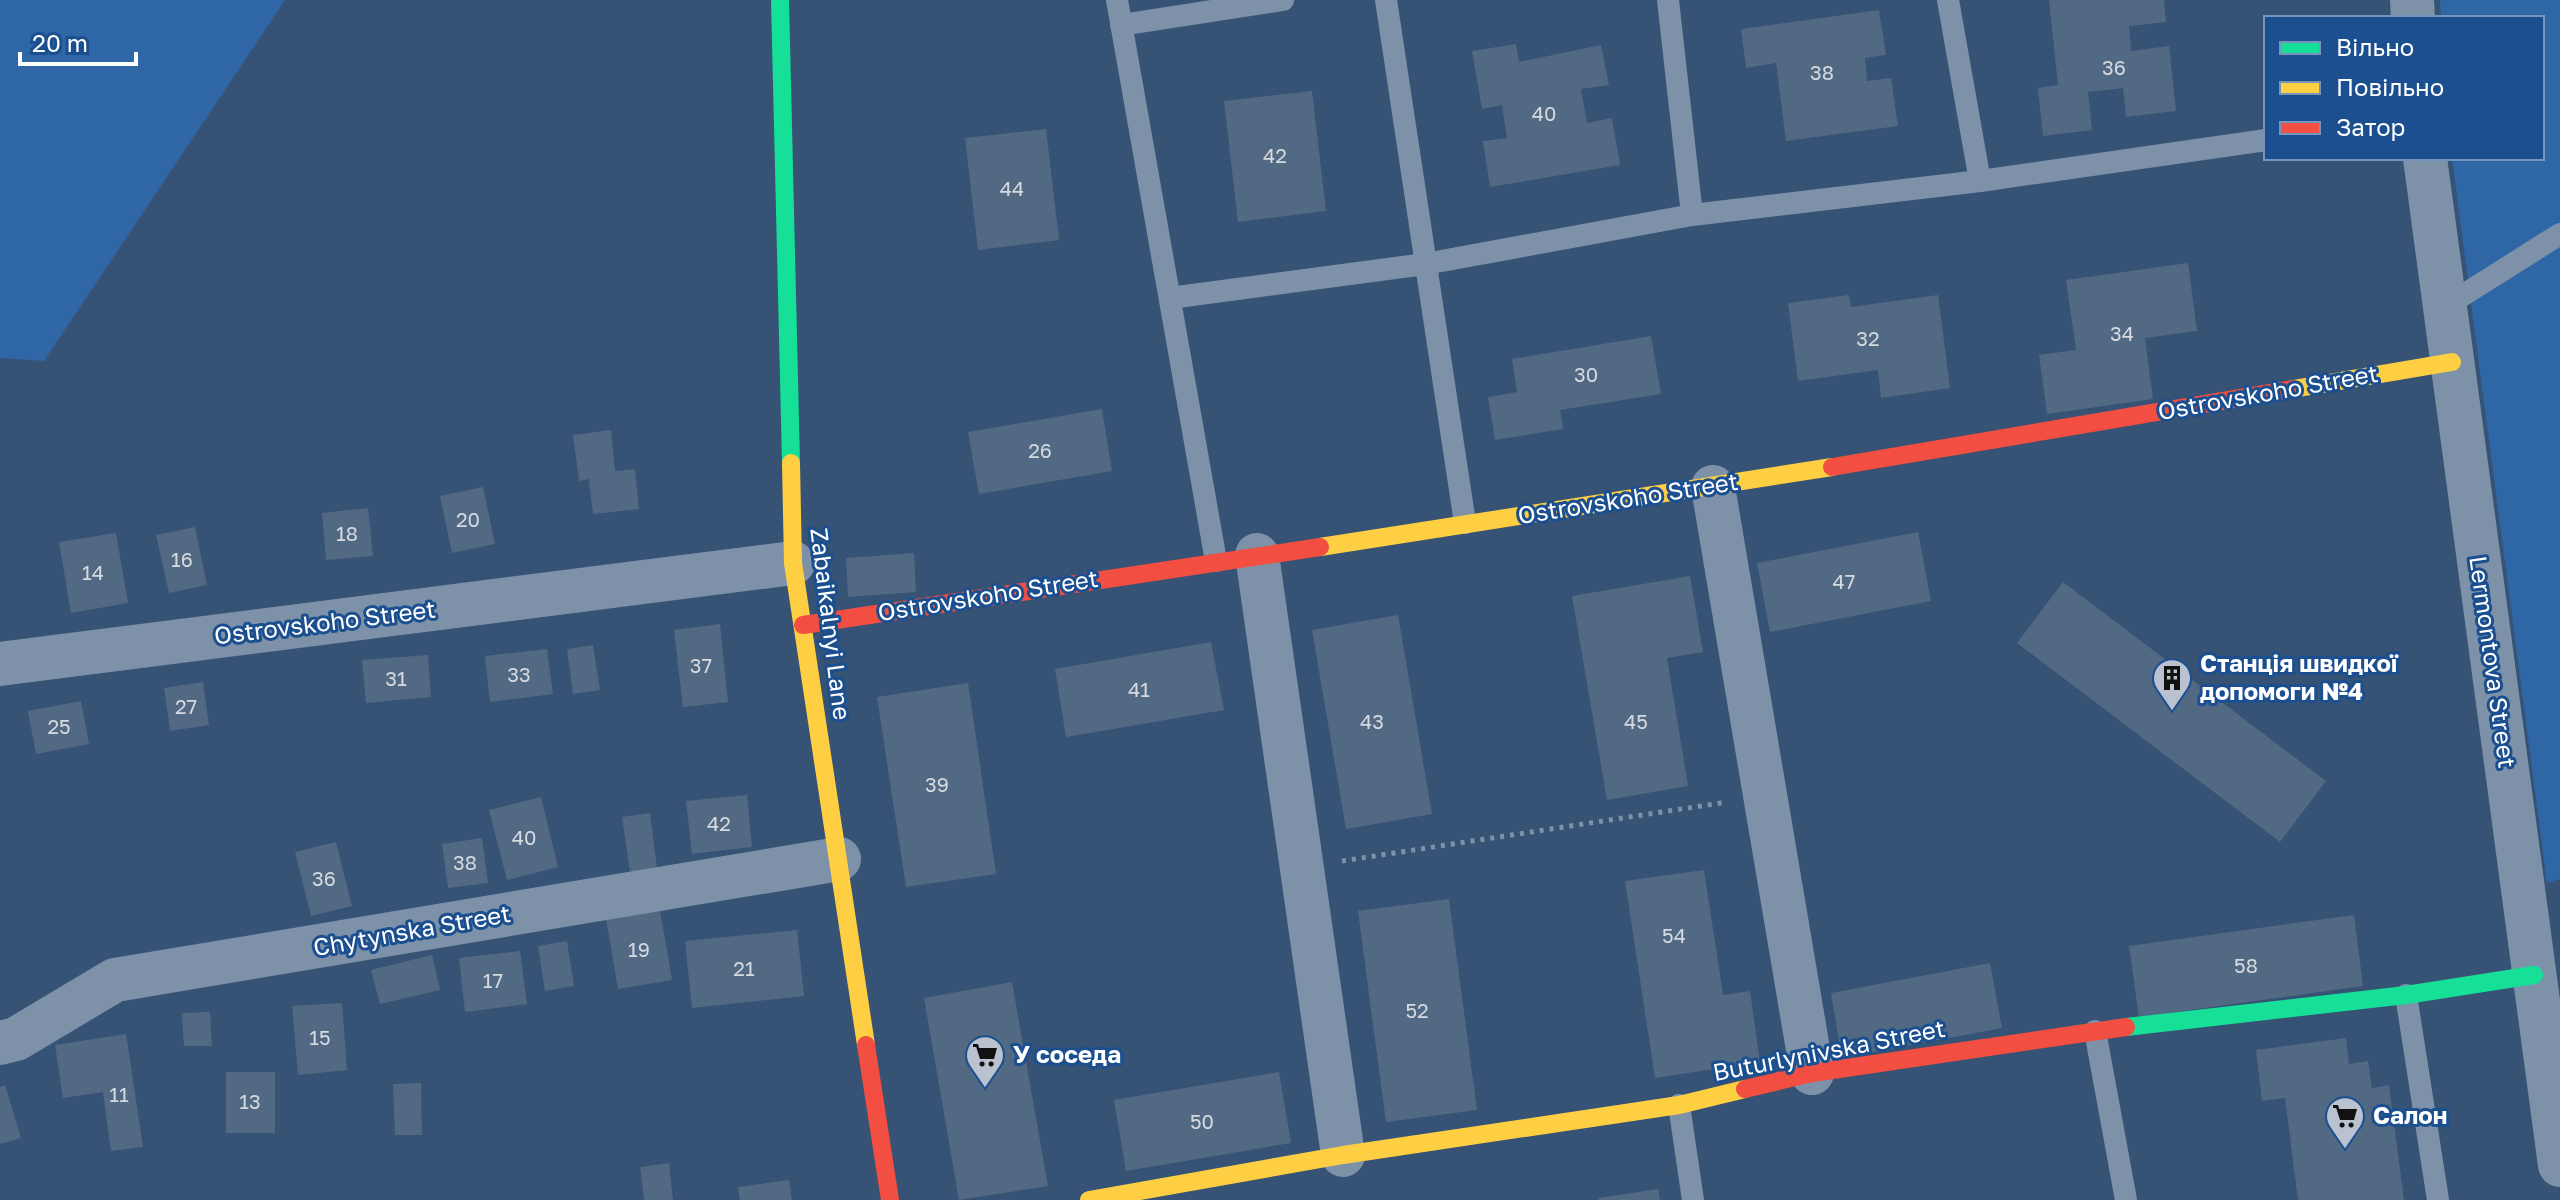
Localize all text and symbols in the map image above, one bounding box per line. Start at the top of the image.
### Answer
scale bar [20,16,136,66]
legend [2264,16,2544,160]
text: 20 m [32,28,88,57]
text: Вільно [2336,32,2414,61]
house number: 36 [2102,55,2126,79]
house number: 38 [1810,60,1834,84]
text: Повільно [2336,72,2444,101]
house number: 40 [1532,101,1556,125]
text: Затор [2336,112,2405,141]
house number: 42 [1263,143,1287,167]
house number: 44 [1000,176,1024,200]
house number: 34 [2110,321,2134,345]
house number: 32 [1856,326,1880,350]
street label: Ostrovskoho Street [2155,358,2380,425]
house number: 30 [1574,362,1598,386]
house number: 26 [1028,438,1052,462]
street label: Ostrovskoho Street [1515,466,1740,529]
house number: 20 [456,507,480,531]
house number: 18 [336,521,358,545]
street label: Zabaikalnyi Lane [805,526,858,722]
house number: 16 [171,547,193,571]
street label: Lermontova Street [2464,554,2523,770]
house number: 14 [82,560,104,584]
street label: Ostrovskoho Street [875,563,1100,626]
house number: 47 [1833,569,1855,593]
street label: Ostrovskoho Street [212,594,437,649]
place label: Станція швидкої допомоги №4 [2200,648,2399,705]
house number: 37 [690,653,712,677]
building icon: Станція швидкої допомоги №4 [2151,657,2193,712]
house number: 33 [507,662,531,686]
house number: 31 [385,666,407,690]
house number: 41 [1128,677,1150,701]
house number: 27 [175,694,197,718]
house number: 43 [1360,709,1384,733]
house number: 45 [1624,709,1648,733]
house number: 25 [47,714,71,738]
house number: 39 [925,772,949,796]
house number: 42 [707,811,731,835]
house number: 40 [512,825,536,849]
house number: 38 [453,850,477,874]
house number: 36 [312,866,336,890]
street label: Chytynska Street [311,898,513,961]
house number: 54 [1662,923,1686,947]
house number: 19 [628,937,650,961]
house number: 58 [2234,953,2258,977]
house number: 21 [733,956,755,980]
house number: 17 [483,968,503,992]
house number: 52 [1405,998,1429,1022]
street label: Buturlynivska Street [1710,1013,1947,1086]
house number: 15 [309,1025,331,1049]
supermarket icon: У соседа [964,1034,1006,1089]
place label: У соседа [1013,1039,1121,1068]
house number: 11 [109,1082,129,1106]
house number: 13 [239,1089,261,1113]
supermarket icon: Салон [2324,1095,2366,1150]
place label: Салон [2373,1100,2447,1129]
house number: 50 [1190,1109,1214,1133]

